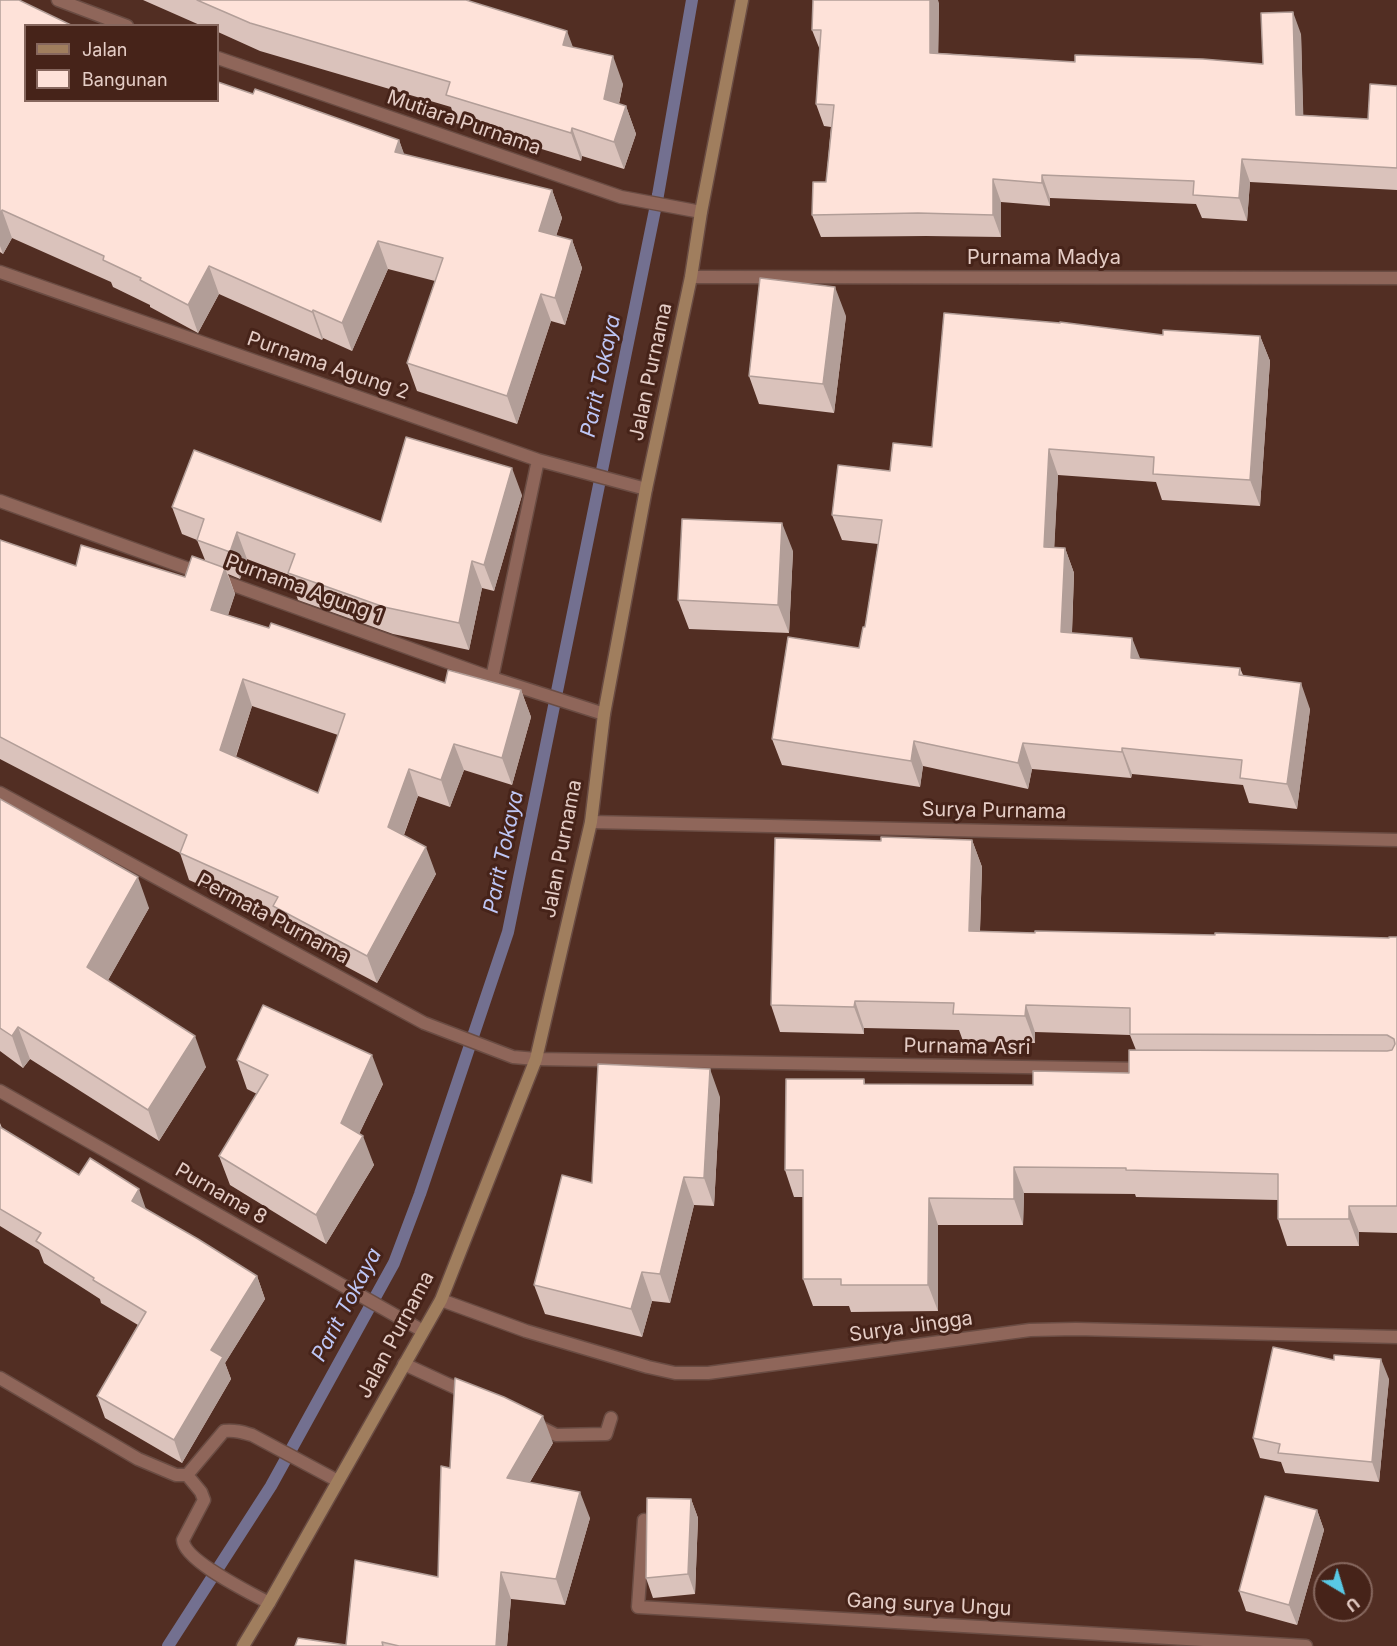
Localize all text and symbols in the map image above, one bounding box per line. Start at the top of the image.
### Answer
legend [24,24,219,102]
text: Jalan [82,39,127,60]
text: Bangunan [82,69,168,90]
street label: Mutiara Purnama [384,85,544,161]
street label: Purnama Madya [967,246,1121,270]
street label: Jalan Purnama [625,301,677,443]
water label: Parit Tokaya [576,312,626,440]
street label: Purnama Agung 2 [244,327,412,405]
street label: Purnama Agung 1 [222,549,386,629]
street label: Jalan Purnama [537,778,587,920]
water label: Parit Tokaya [479,788,529,916]
street label: Surya Purnama [921,798,1067,824]
street label: Permata Purnama [193,869,353,969]
street label: Purnama Asri [903,1034,1031,1060]
street label: Purnama 8 [171,1158,271,1230]
water label: Parit Tokaya [307,1244,387,1366]
street label: Jalan Purnama [352,1267,440,1403]
street label: Surya Jingga [848,1306,974,1348]
north arrow [1313,1562,1373,1622]
street label: Gang surya Ungu [846,1589,1012,1621]
text: U [1342,1593,1364,1616]

